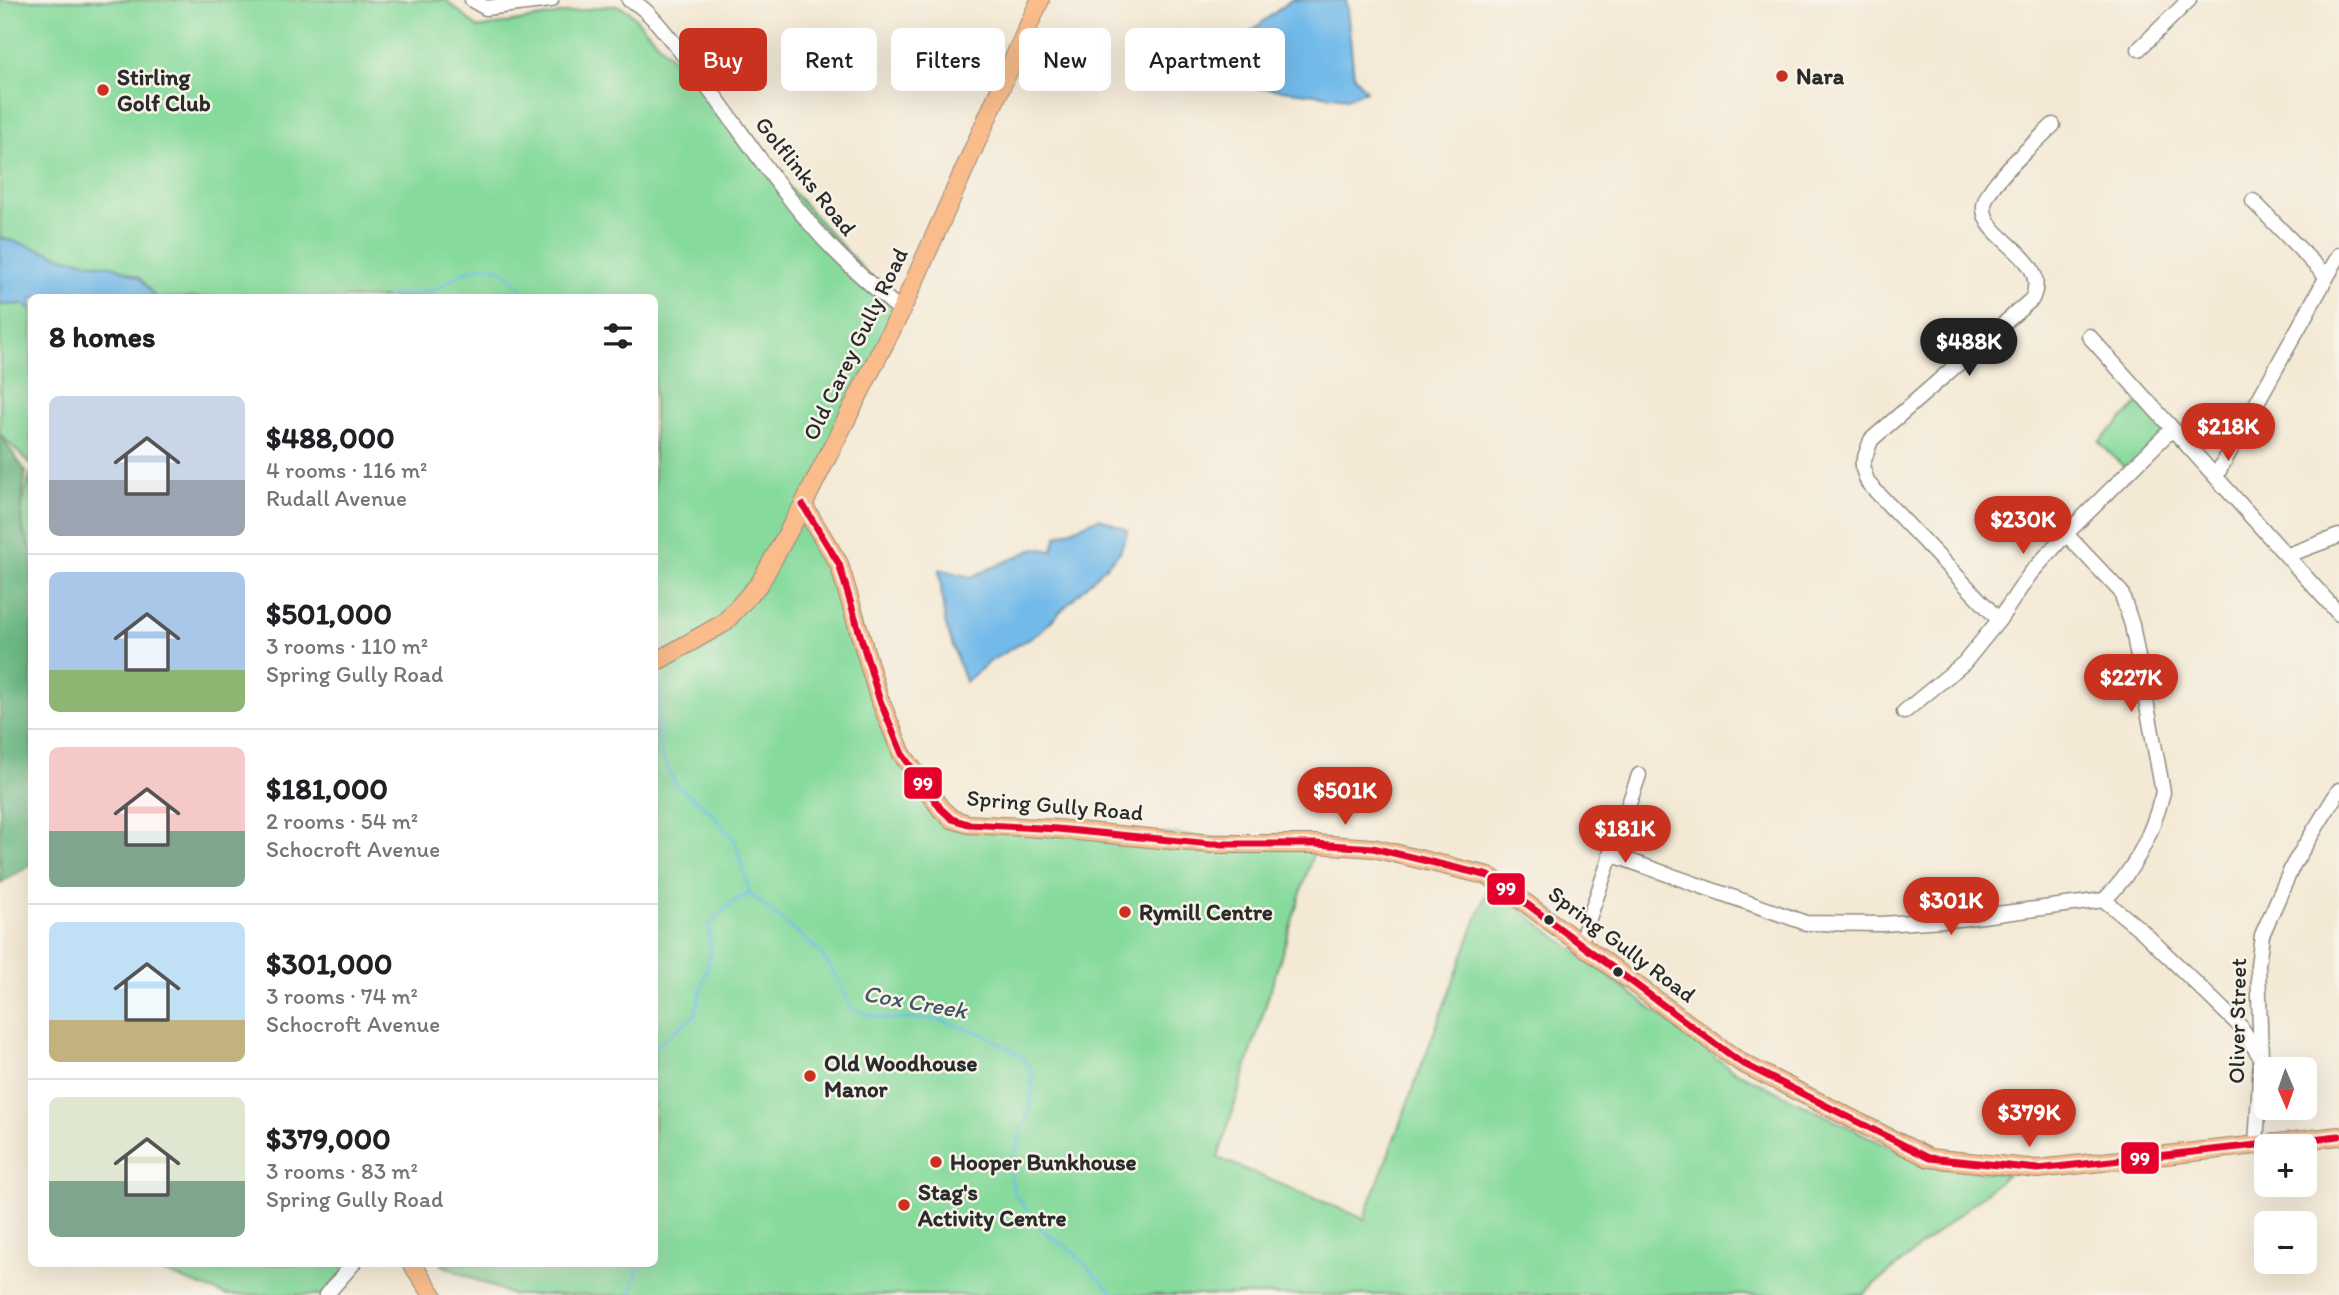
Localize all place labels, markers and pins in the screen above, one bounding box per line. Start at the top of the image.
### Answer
place label: Nara [1796,62,1845,90]
place label: Stirling Golf Club [117,63,211,117]
marker: Nara [1774,68,1790,84]
marker: Stirling Golf Club [95,82,111,98]
pin: $488K [1920,318,2018,378]
pin: $218K [2179,404,2277,463]
pin: $230K [1974,496,2072,556]
pin: $227K [2082,654,2180,714]
pin: $501K [1296,768,1394,827]
pin: $181K [1576,806,1674,865]
pin: $301K [1902,878,2000,937]
place label: Rymill Centre [1139,898,1273,926]
marker: Rymill Centre [1117,904,1133,920]
unlabelled marker [1542,913,1556,927]
unlabelled marker [1611,965,1625,979]
place label: Old Woodhouse Manor [824,1049,978,1103]
marker: Old Woodhouse Manor [802,1068,818,1084]
pin: $379K [1980,1090,2078,1149]
place label: Hooper Bunkhouse [950,1148,1137,1176]
marker: Hooper Bunkhouse [928,1154,944,1170]
place label: Stag's Activity Centre [917,1178,1066,1232]
marker: Stag's Activity Centre [896,1197,912,1213]

